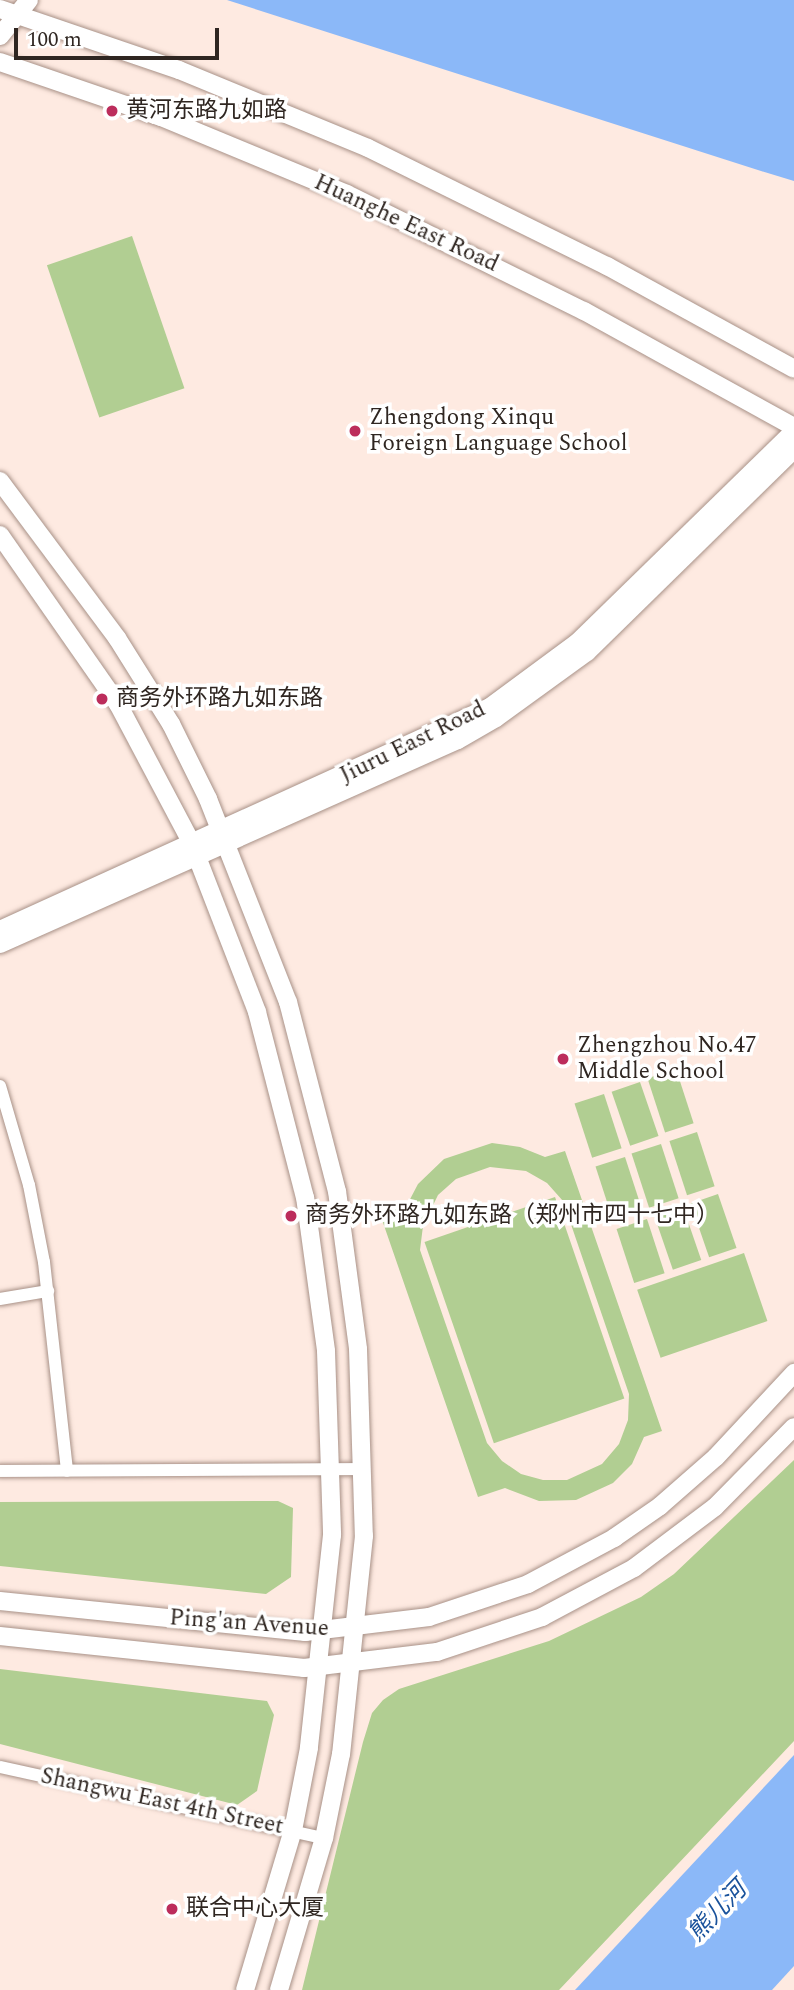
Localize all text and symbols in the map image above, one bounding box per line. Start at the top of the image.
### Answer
scale bar [18,14,222,58]
text: 100 m [27,24,82,56]
place label: 黄河东路九如路 [126,97,287,125]
marker: 黄河东路九如路 [104,103,120,119]
street label: Huanghe East Road [309,169,503,279]
place label: Zhengdong Xinqu Foreign Language School [369,404,627,458]
marker: Zhengdong Xinqu Foreign Language School [347,423,363,439]
place label: 商务外环路九如东路 [116,685,323,713]
marker: 商务外环路九如东路 [94,691,110,707]
street label: Jiuru East Road [336,696,490,790]
place label: Zhengzhou No.47 Middle School [577,1032,757,1086]
marker: Zhengzhou No.47 Middle School [555,1051,571,1067]
place label: 商务外环路九如东路（郑州市四十七中） [305,1202,719,1230]
marker: 商务外环路九如东路（郑州市四十七中） [283,1208,299,1224]
street label: Ping'an Avenue [168,1605,330,1643]
street label: Shangwu East 4th Street [38,1763,286,1841]
water label: 熊儿河 [683,1876,753,1948]
place label: 联合中心大厦 [186,1895,324,1923]
marker: 联合中心大厦 [164,1901,180,1917]

